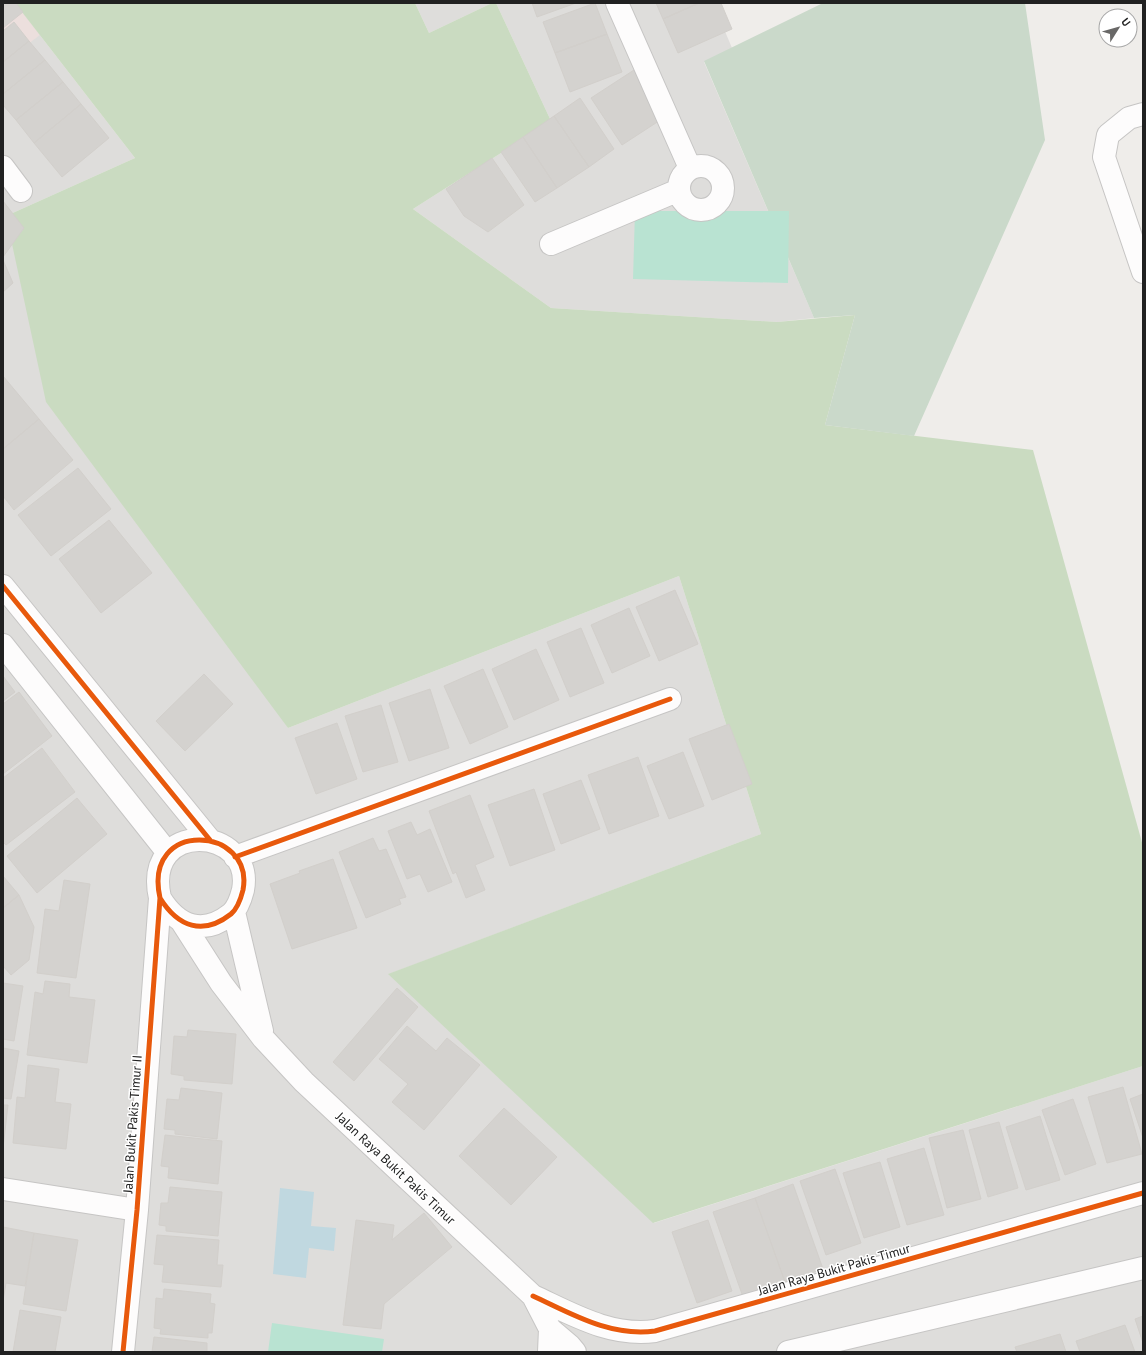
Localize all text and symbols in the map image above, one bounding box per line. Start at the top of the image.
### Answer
north arrow [1098,8,1138,48]
text: U [1118,15,1134,29]
street label: Jalan Bukit Pakis Timur II [119,1054,146,1195]
street label: Jalan Raya Bukit Pakis Timur [332,1108,459,1229]
street label: Jalan Raya Bukit Pakis Timur [755,1239,913,1300]

